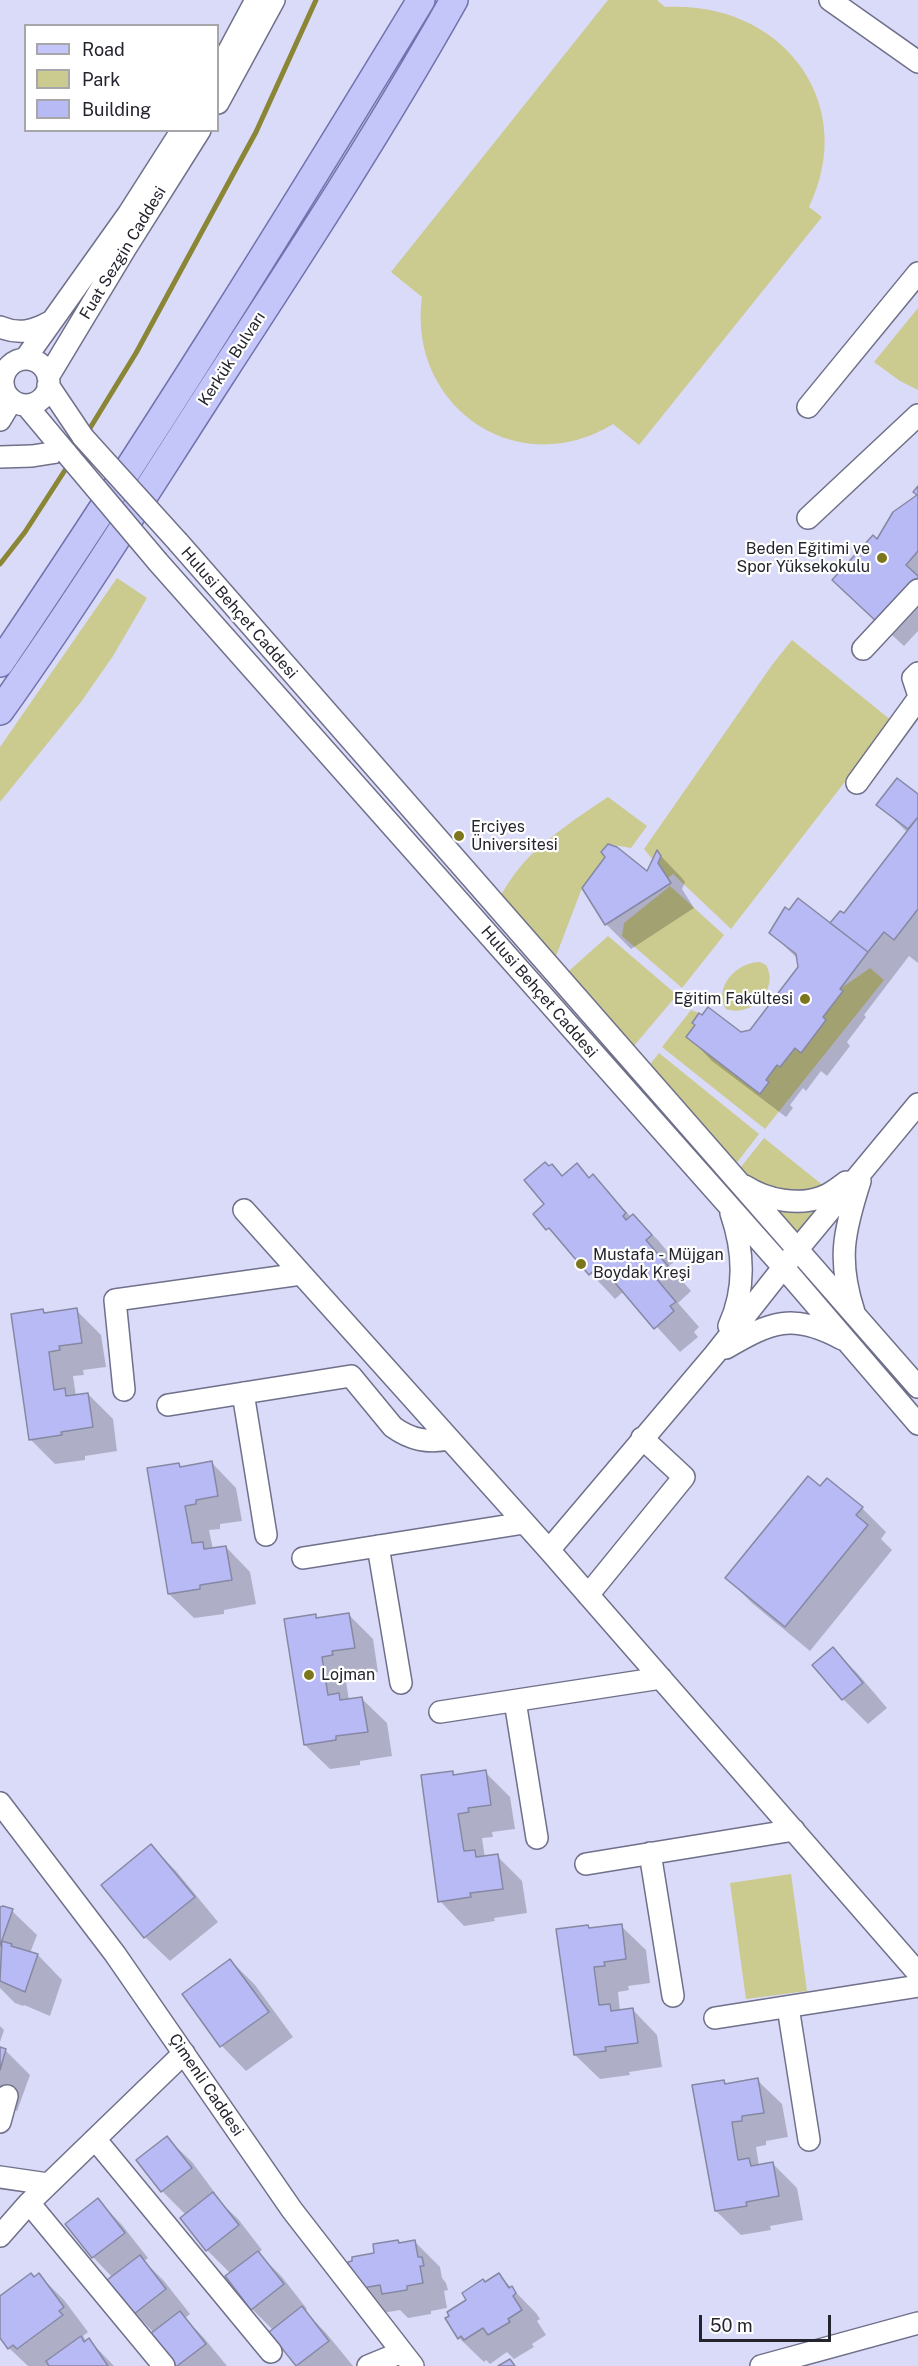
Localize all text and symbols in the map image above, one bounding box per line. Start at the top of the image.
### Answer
legend [24,24,219,132]
text: Road [82,39,125,60]
text: Park [82,69,120,90]
text: Building [82,99,151,120]
street label: Fuat Sezgin Caddesi [76,183,170,323]
street label: Kerkük Bulvarı [194,308,270,410]
place label: Beden Eğitimi ve Spor Yüksekokulu [737,539,870,577]
street label: Hulusi Behçet Caddesi [177,543,301,683]
marker: Beden Eğitimi ve Spor Yüksekokulu [875,551,889,565]
place label: Erciyes Üniversitesi [471,817,558,855]
marker: Erciyes Üniversitesi [452,829,466,843]
street label: Hulusi Behçet Caddesi [477,922,601,1062]
place label: Eğitim Fakültesi [674,989,793,1009]
marker: Eğitim Fakültesi [798,992,812,1006]
place label: Mustafa - Müjgan Boydak Kreşi [593,1245,724,1283]
marker: Mustafa - Müjgan Boydak Kreşi [574,1257,588,1271]
place label: Lojman [321,1665,375,1685]
marker: Lojman [302,1668,316,1682]
street label: Çimenli Caddesi [165,2030,247,2140]
scale bar [702,2303,834,2341]
text: 50 m [710,2315,753,2336]

